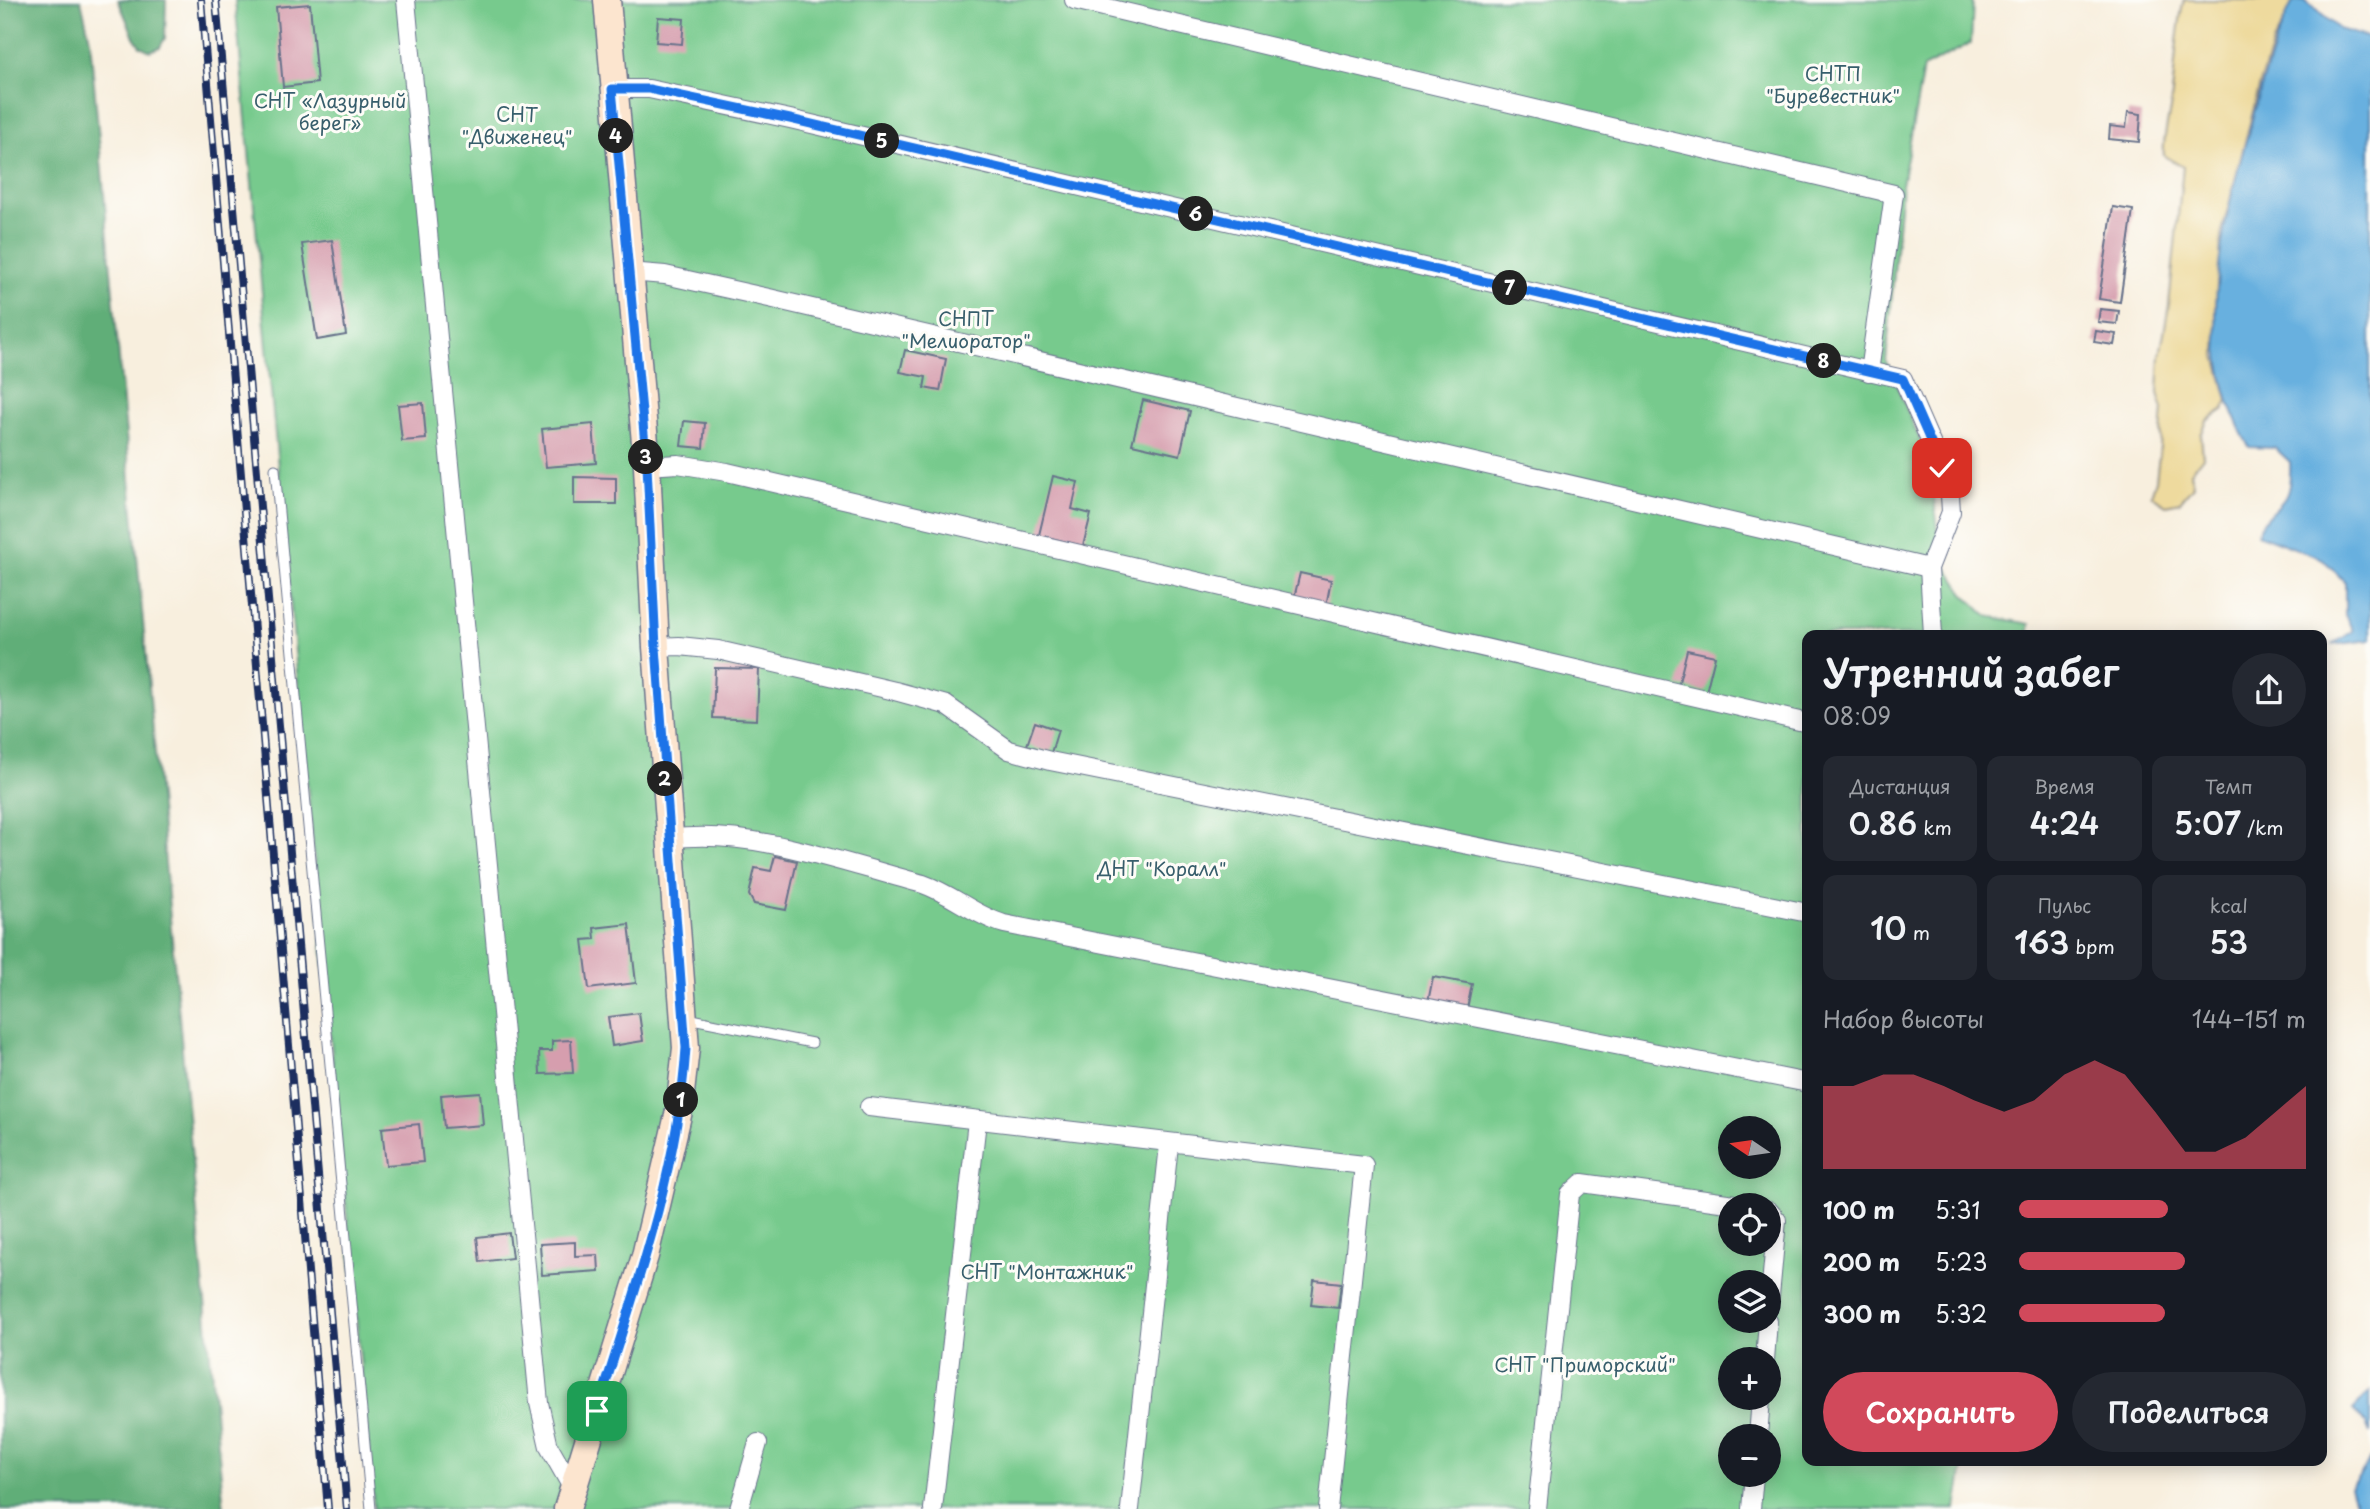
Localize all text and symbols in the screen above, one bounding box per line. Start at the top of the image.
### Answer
park label: СНТП "Буревестник" [1766,59,1900,109]
park label: СНТ «Лазурный берег» [254,86,406,136]
park label: СНТ "Движенец" [461,100,573,150]
pin: 4 [598,118,634,154]
text: 4 [609,121,622,149]
pin: 5 [864,124,900,158]
text: 5 [875,126,888,154]
pin: 6 [1178,196,1214,232]
text: 6 [1189,199,1202,227]
pin: 7 [1492,270,1528,306]
text: 7 [1504,273,1515,301]
park label: СНПТ "Мелиоратор" [901,304,1031,354]
pin: 8 [1806,344,1842,378]
text: 8 [1818,346,1829,374]
pin [1912,438,1972,498]
pin: 3 [628,440,664,475]
text: 3 [639,442,652,470]
icon: check [1923,449,1961,487]
text: Утренний забег [1823,643,2119,700]
button: share [2232,653,2306,727]
text: 08:09 [1823,698,1891,733]
pin: 2 [648,762,682,796]
text: 2 [658,764,671,792]
text: Дистанция [1850,772,1951,800]
text: Время [2034,772,2095,800]
text: Темп [2205,772,2253,800]
text: 0.86 [1849,800,1917,845]
text: 4:24 [2030,800,2099,845]
text: 5:07 [2174,800,2241,845]
text: km [1917,813,1952,841]
text: /km [2241,813,2284,841]
park label: ДНТ "Коралл" [1096,854,1227,882]
text: Пульс [2038,891,2091,919]
text: kcal [2210,891,2248,919]
text: 10 [1870,905,1907,950]
text: m [1907,918,1930,946]
text: 163 [2014,919,2069,964]
text: 53 [2210,919,2248,964]
text: bpm [2069,932,2115,960]
text: Набор высоты [1823,1001,1984,1036]
text: 144–151 m [2192,1001,2306,1036]
pin: 1 [664,1082,698,1118]
text: 1 [676,1085,685,1113]
north arrow [1718,1116,1782,1180]
map controls [1718,1116,1781,1487]
text: 100 m [1823,1192,1895,1227]
text: 5:31 [1935,1192,1980,1227]
button: locate [1718,1193,1781,1256]
text: 200 m [1823,1244,1900,1279]
text: 5:23 [1935,1244,1988,1279]
park label: СНТ "Монтажник" [960,1257,1134,1285]
button: layers [1718,1270,1781,1333]
text: 300 m [1823,1296,1901,1331]
text: 5:32 [1935,1296,1987,1331]
button: + [1718,1347,1781,1410]
park label: СНТ "Приморский" [1494,1350,1676,1378]
button: Сохранить [1823,1372,2058,1452]
button: Поделиться [2072,1372,2306,1452]
pin [567,1381,627,1441]
icon: arrive [578,1392,616,1430]
button: − [1718,1424,1781,1487]

